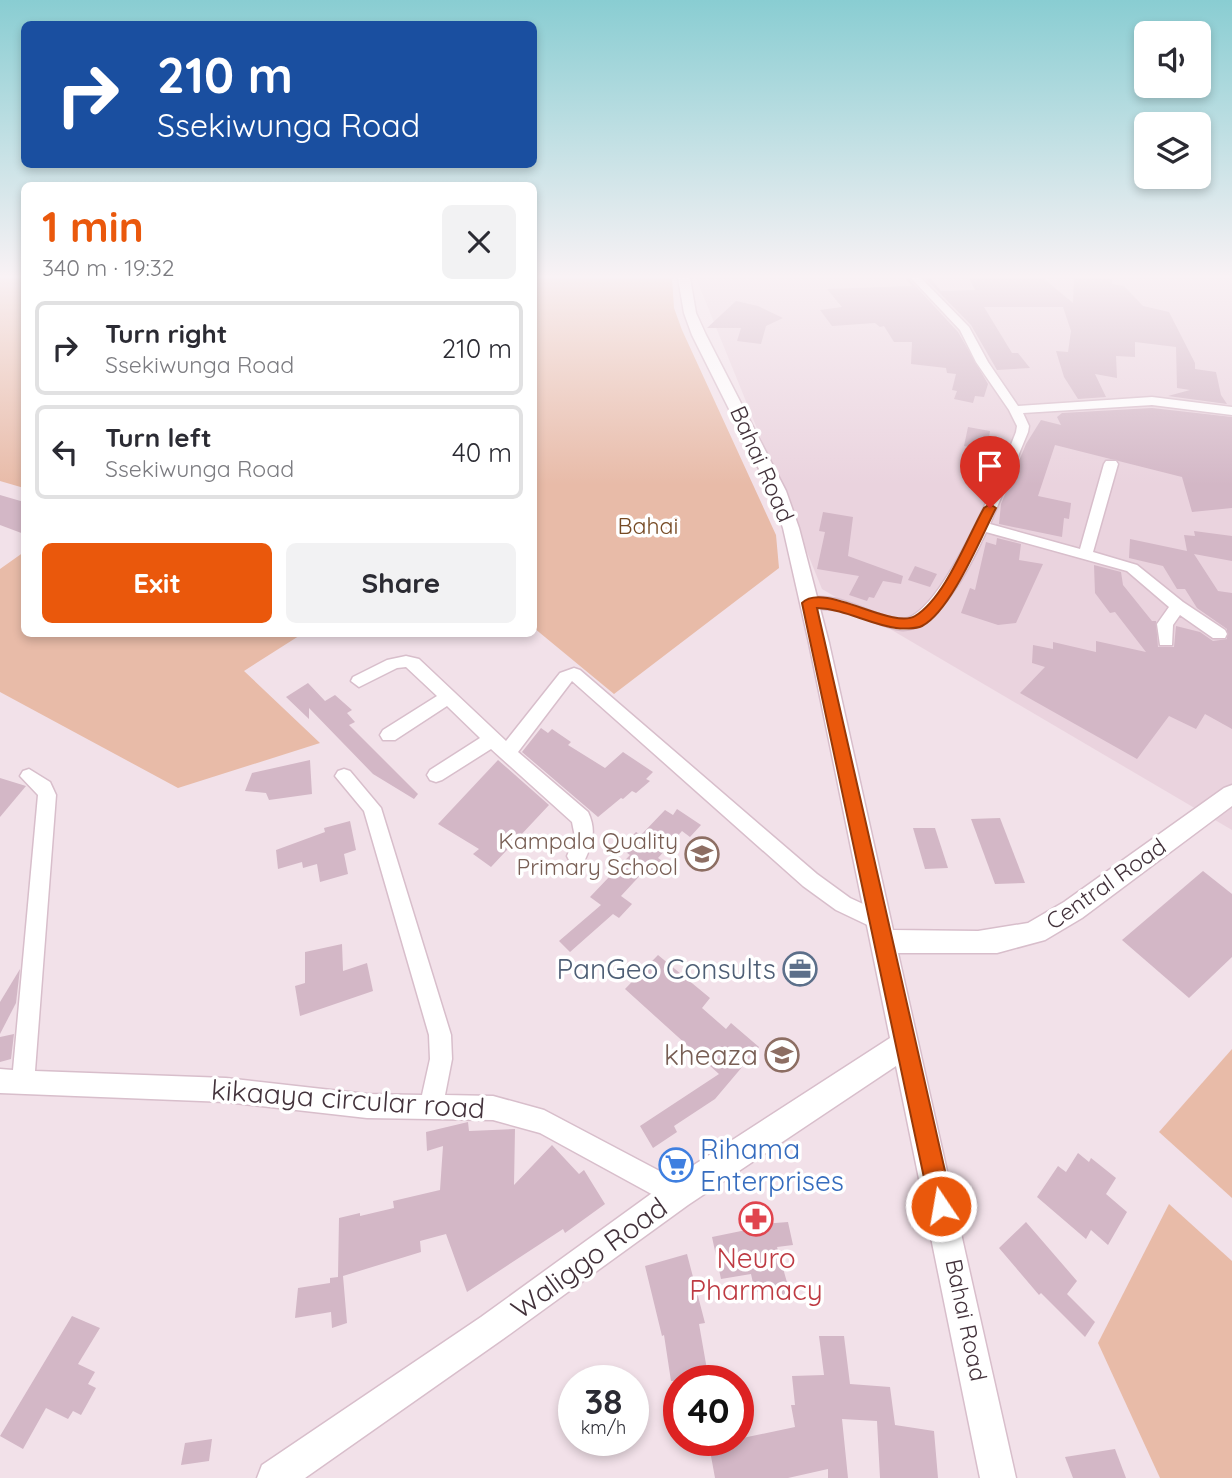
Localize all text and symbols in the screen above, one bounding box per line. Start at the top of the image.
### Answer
map controls [1134,21,1211,189]
button: sound [1134,21,1211,98]
text: 210 m [157,44,293,105]
icon: right [42,49,133,140]
text: Ssekiwunga Road [157,105,420,145]
button: layers [1134,112,1211,189]
text: 1 min [42,200,144,253]
button: close [442,205,516,279]
text: 340 m · 19:32 [42,253,175,282]
text: Turn right [105,317,227,350]
icon: right [46,329,84,367]
text: 210 m [442,332,512,365]
text: Ssekiwunga Road [105,350,294,379]
street label: Bahai Road [724,401,801,526]
text: Turn left [105,421,212,454]
icon: left [46,433,84,471]
text: 40 m [452,436,512,469]
pin [960,436,1020,508]
icon: arrive [971,447,1009,485]
text: Ssekiwunga Road [105,454,294,483]
park label: Bahai [618,511,678,540]
button: Exit [42,543,272,623]
button: Share [286,543,516,623]
place label: Kampala Quality Primary School [498,826,678,881]
street label: Central Road [1040,831,1171,936]
school or university icon: Kampala Quality Primary School [683,835,721,873]
office icon: PanGeo Consults [781,950,819,988]
place label: PanGeo Consults [556,951,776,986]
school or university icon: kheaza [763,1036,801,1074]
place label: kheaza [664,1037,758,1072]
street label: kikaaya circular road [210,1071,486,1126]
place label: Rihama Enterprises [700,1131,844,1198]
supermarket icon: Rihama Enterprises [657,1146,695,1184]
position arrow [904,1169,978,1243]
street label: Waliggo Road [504,1189,674,1326]
pharmacy icon: Neuro Pharmacy [737,1200,775,1238]
place label: Neuro Pharmacy [689,1240,823,1307]
street label: Bahai Road [939,1256,994,1384]
speed limit sign: 40 [663,1365,754,1456]
text: 38 [585,1379,622,1423]
text: km/h [581,1416,626,1439]

